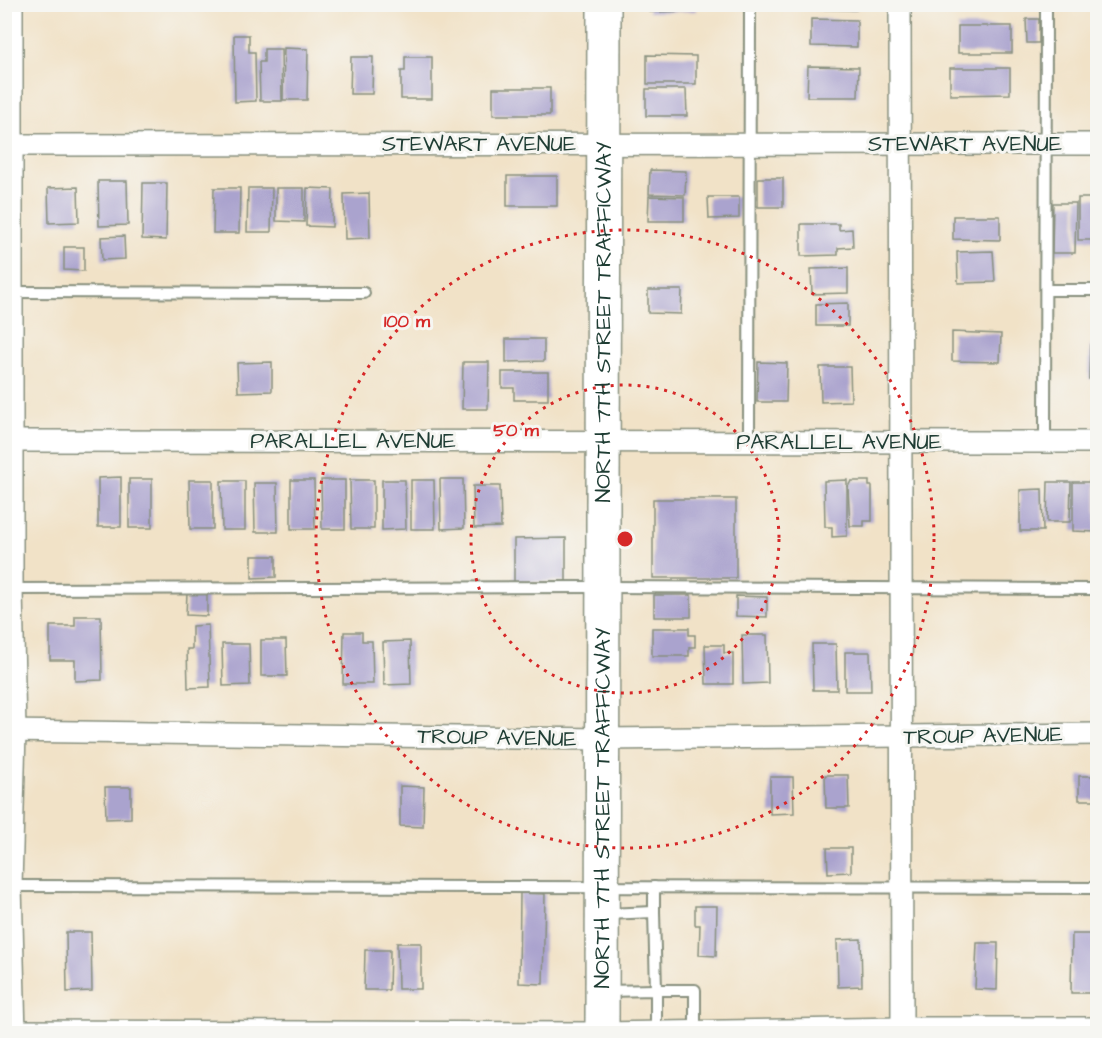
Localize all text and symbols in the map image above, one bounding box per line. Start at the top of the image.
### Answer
street label: STEWART AVENUE [382,129,576,160]
street label: STEWART AVENUE [868,129,1062,160]
street label: NORTH 7TH STREET TRAFFICWAY [588,141,619,503]
text: 100 m [384,309,431,334]
text: 50 m [493,418,540,443]
street label: PARALLEL AVENUE [250,426,456,457]
street label: PARALLEL AVENUE [736,427,942,458]
centre of rings [615,529,635,549]
street label: NORTH 7TH STREET TRAFFICWAY [587,627,618,989]
street label: TROUP AVENUE [903,719,1063,753]
street label: TROUP AVENUE [417,721,577,755]

